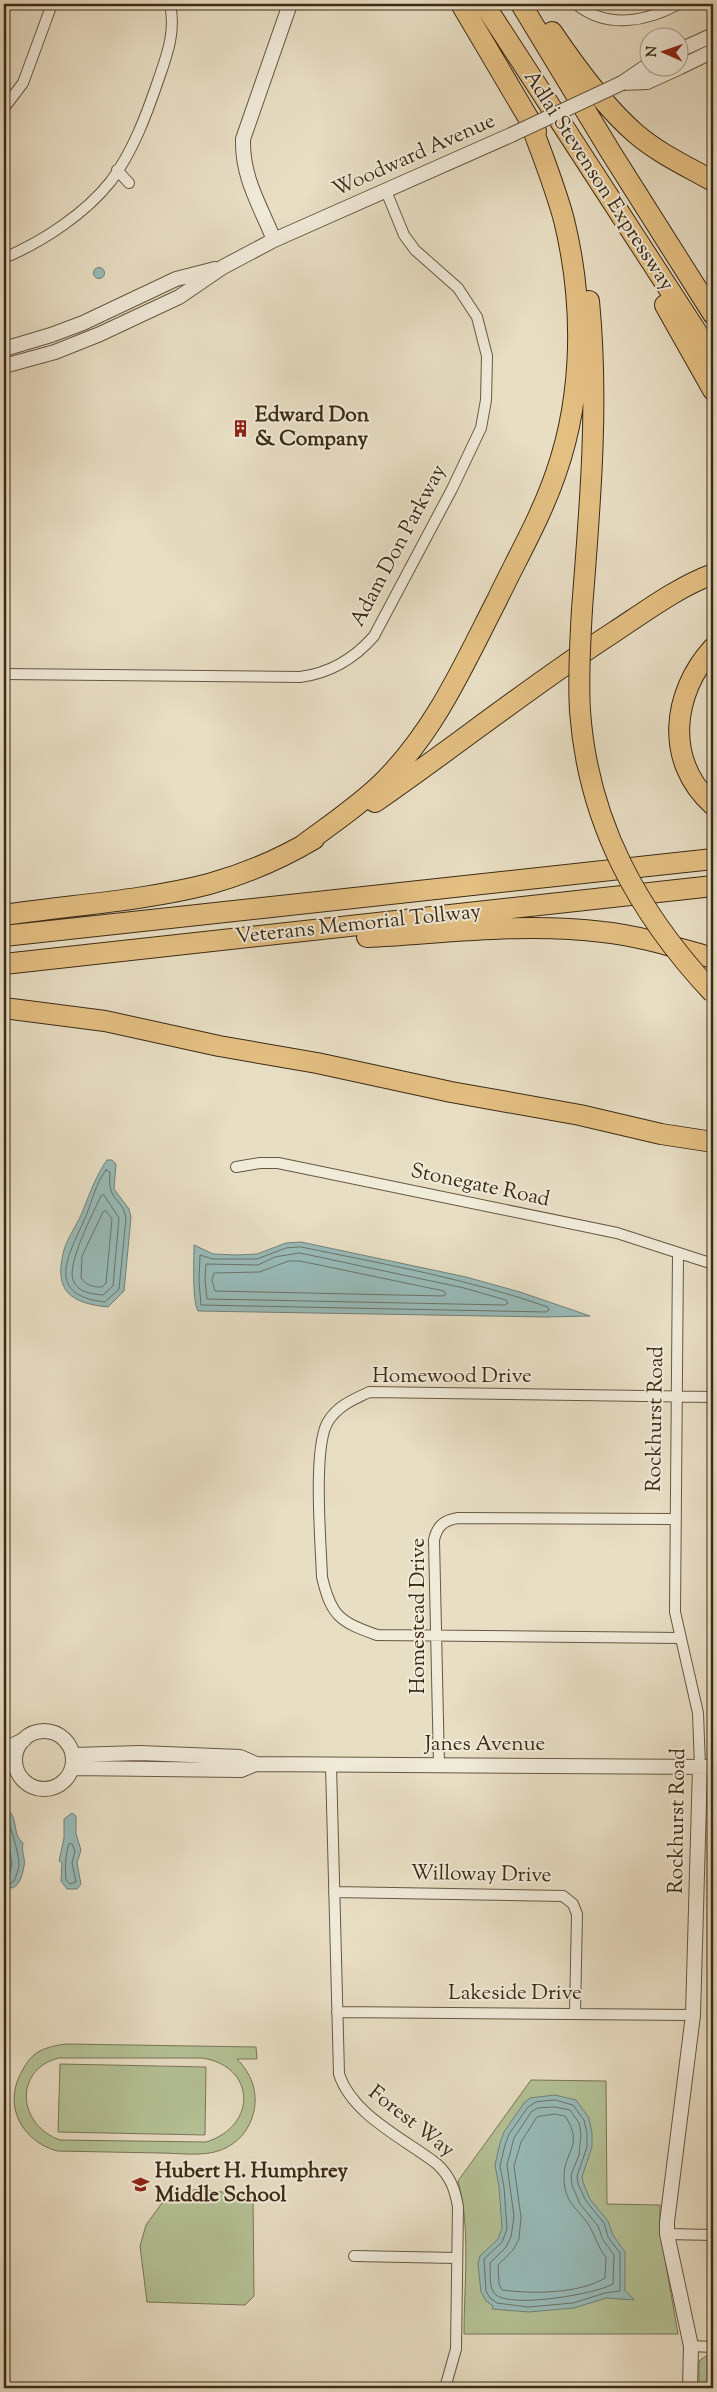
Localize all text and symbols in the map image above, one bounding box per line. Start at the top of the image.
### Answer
north arrow [640,28,690,78]
text: N [643,46,663,58]
street label: Adlai Stevenson Expressway [515,65,681,298]
street label: Woodward Avenue [328,107,500,205]
place label: Edward Don & Company [255,401,370,455]
building icon: Edward Don & Company [231,418,251,438]
street label: Adam Don Parkway [344,459,455,632]
street label: Veterans Memorial Tollway [234,897,483,953]
street label: Stonegate Road [408,1157,552,1215]
street label: Rockhurst Road [640,1346,672,1492]
street label: Homewood Drive [372,1362,532,1392]
street label: Homestead Drive [404,1538,434,1694]
street label: Janes Avenue [424,1730,545,1760]
street label: Rockhurst Road [662,1748,694,1894]
street label: Willoway Drive [410,1859,552,1891]
street label: Lakeside Drive [448,1979,582,2009]
street label: Forest Way [361,2079,461,2166]
place label: Hubert H. Humphrey Middle School [155,2157,349,2211]
school or university icon: Hubert H. Humphrey Middle School [131,2174,151,2194]

